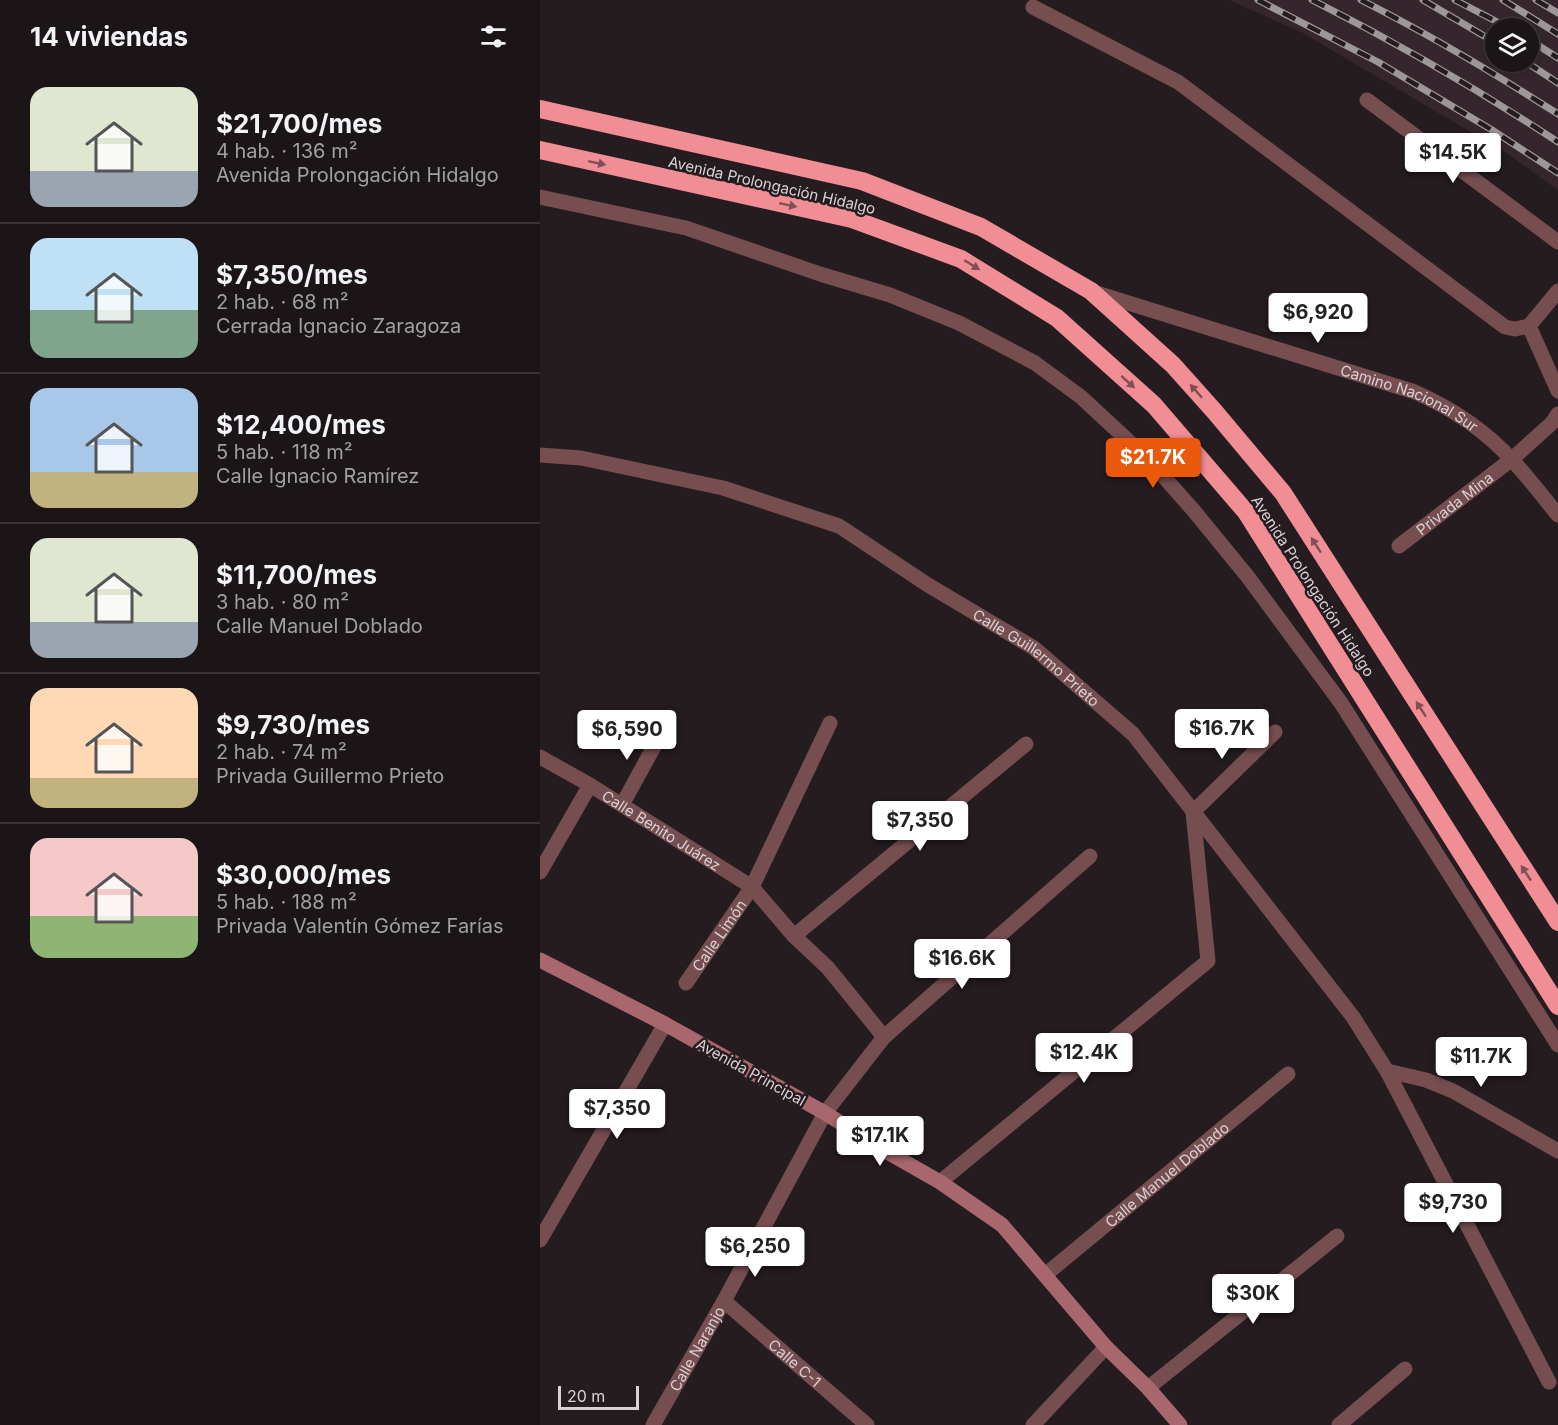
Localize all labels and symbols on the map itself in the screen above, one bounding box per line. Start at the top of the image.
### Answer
pin: $14.5K [1404,133,1502,184]
street label: Avenida Prolongación Hidalgo [667,152,877,218]
one-way arrow [588,159,607,168]
one-way arrow [778,201,797,210]
one-way arrow [964,260,980,271]
pin: $6,920 [1269,293,1367,344]
street label: Camino Nacional Sur [1338,360,1482,436]
one-way arrow [1120,375,1135,388]
one-way arrow [1190,384,1203,399]
pin: $21.7K [1104,438,1202,489]
street label: Privada Mina [1412,468,1497,539]
street label: Avenida Prolongación Hidalgo [1247,492,1379,680]
one-way arrow [1310,537,1322,553]
street label: Calle Guillermo Prieto [970,605,1104,710]
one-way arrow [1416,701,1427,717]
pin: $16.7K [1173,709,1271,760]
pin: $6,590 [578,710,676,761]
street label: Calle Benito Juárez [599,786,725,875]
pin: $7,350 [871,801,969,852]
one-way arrow [1521,865,1532,881]
street label: Calle Limón [688,896,750,975]
pin: $16.6K [913,939,1011,990]
pin: $12.4K [1035,1033,1133,1084]
street label: Avenida Principal [693,1034,809,1110]
pin: $11.7K [1432,1037,1530,1088]
pin: $7,350 [568,1089,666,1140]
pin: $17.1K [831,1116,929,1167]
street label: Calle Manuel Doblado [1101,1117,1233,1231]
pin: $9,730 [1404,1183,1502,1234]
pin: $6,250 [706,1227,804,1278]
pin: $30K [1217,1274,1289,1325]
street label: Calle Naranjo [665,1303,729,1395]
street label: Calle C-1 [765,1335,825,1391]
scale bar [558,1383,639,1410]

